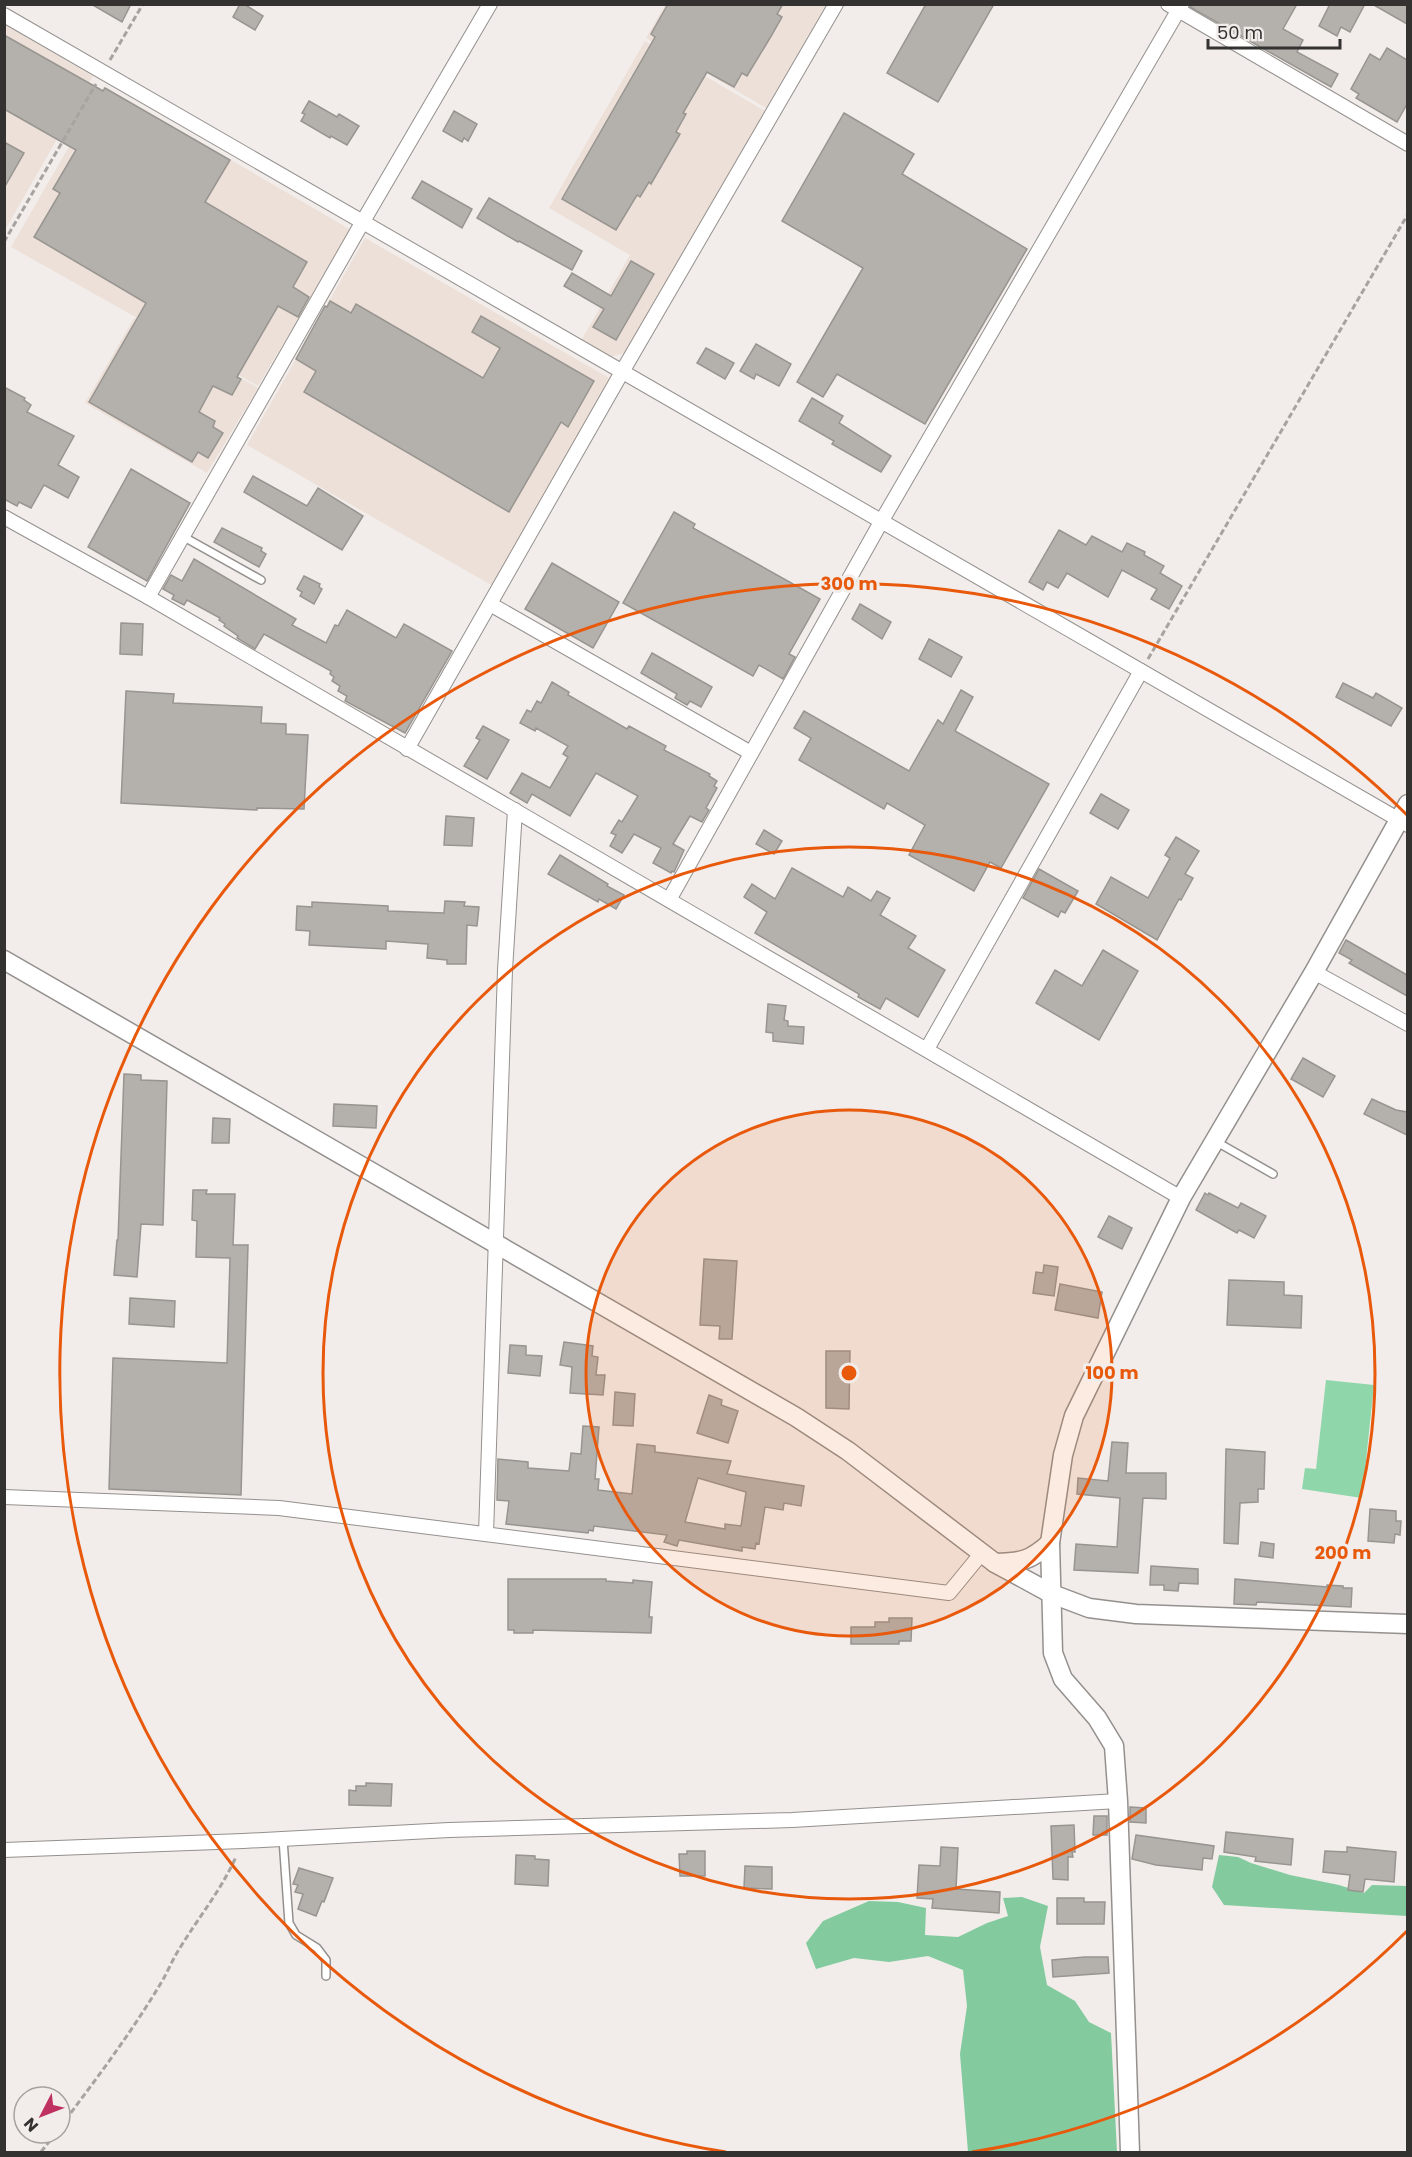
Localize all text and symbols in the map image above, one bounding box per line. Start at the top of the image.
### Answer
scale bar [1208,12,1340,50]
text: 50 m [1217,20,1263,45]
text: 300 m [820,571,878,596]
text: 100 m [1085,1360,1139,1385]
centre of rings [839,1363,859,1383]
text: 200 m [1315,1540,1371,1565]
north arrow [12,2085,72,2145]
text: N [19,2113,44,2137]

